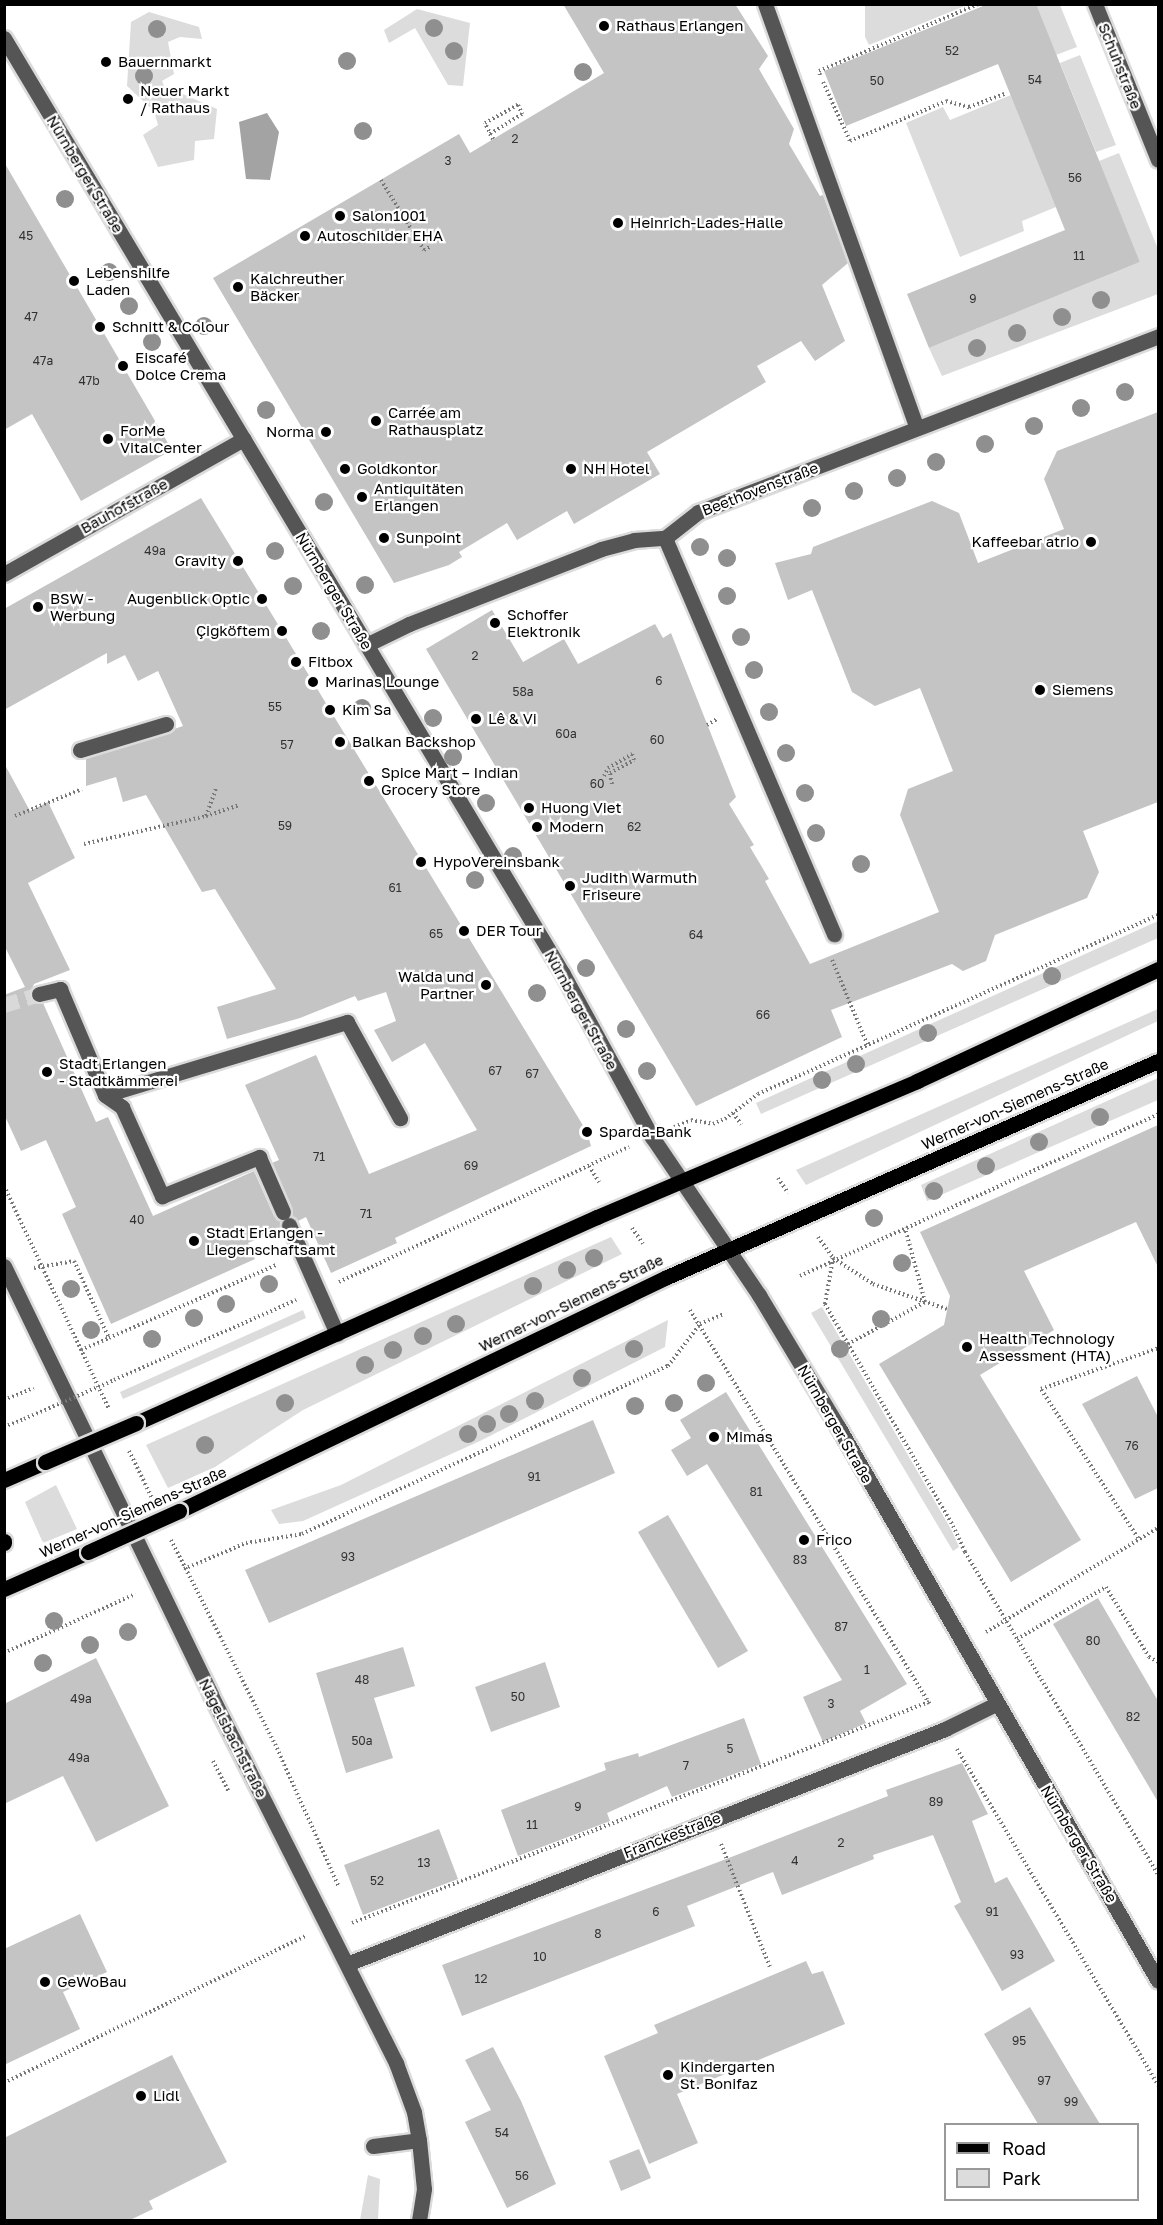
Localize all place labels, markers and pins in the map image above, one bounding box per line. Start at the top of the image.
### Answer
place label: Rathaus Erlangen [616,17,743,35]
marker: Rathaus Erlangen [597,19,611,33]
place label: Bauernmarkt [118,53,212,71]
marker: Bauernmarkt [99,55,113,69]
place label: Neuer Markt / Rathaus [140,81,229,116]
marker: Neuer Markt / Rathaus [121,92,135,106]
place label: Salon1001 [352,207,426,225]
marker: Salon1001 [333,209,347,223]
place label: Heinrich-Lades-Halle [630,214,783,232]
marker: Heinrich-Lades-Halle [611,216,625,230]
place label: Autoschilder EHA [317,227,443,245]
marker: Autoschilder EHA [298,229,312,243]
place label: Lebenshilfe Laden [86,263,170,298]
place label: Kalchreuther Bäcker [250,269,344,304]
marker: Lebenshilfe Laden [67,274,81,288]
marker: Kalchreuther Bäcker [231,280,245,294]
place label: Schnitt & Colour [112,318,229,336]
marker: Schnitt & Colour [93,320,107,334]
place label: Eiscafé Dolce Crema [135,348,226,383]
marker: Eiscafé Dolce Crema [116,359,130,373]
place label: Carrée am Rathausplatz [388,403,483,438]
marker: Carrée am Rathausplatz [369,414,383,428]
place label: ForMe VitalCenter [120,421,202,456]
place label: Norma [266,423,314,441]
marker: Norma [319,425,333,439]
marker: ForMe VitalCenter [101,432,115,446]
place label: Goldkontor [357,460,438,478]
place label: NH Hotel [583,460,649,478]
marker: Goldkontor [338,462,352,476]
marker: NH Hotel [564,462,578,476]
place label: Antiquitäten Erlangen [374,479,464,514]
marker: Antiquitäten Erlangen [355,490,369,504]
place label: Sunpoint [396,529,461,547]
marker: Sunpoint [377,531,391,545]
place label: Kaffeebar atrio [971,533,1079,551]
marker: Kaffeebar atrio [1084,535,1098,549]
place label: Gravity [174,552,226,570]
marker: Gravity [231,554,245,568]
place label: BSW - Werbung [50,589,115,624]
place label: Augenblick Optic [127,590,250,608]
marker: Augenblick Optic [255,592,269,606]
marker: BSW - Werbung [31,600,45,614]
place label: Schoffer Elektronik [507,605,581,640]
marker: Schoffer Elektronik [488,616,502,630]
place label: Çiğköftem [196,622,270,640]
marker: Çiğköftem [275,624,289,638]
place label: Fitbox [308,653,353,671]
marker: Fitbox [289,655,303,669]
place label: Marinas Lounge [325,673,439,691]
marker: Marinas Lounge [306,675,320,689]
place label: Siemens [1052,681,1113,699]
marker: Siemens [1033,683,1047,697]
place label: Kim Sa [342,701,391,719]
marker: Kim Sa [323,703,337,717]
place label: Lê & Vi [488,710,537,728]
marker: Lê & Vi [469,712,483,726]
place label: Balkan Backshop [352,733,476,751]
marker: Balkan Backshop [333,735,347,749]
place label: Spice Mart – Indian Grocery Store [381,763,518,798]
marker: Spice Mart – Indian Grocery Store [362,774,376,788]
place label: Huong Viet [541,799,621,817]
marker: Huong Viet [522,801,536,815]
place label: Modern [549,818,604,836]
marker: Modern [530,820,544,834]
place label: HypoVereinsbank [433,853,560,871]
marker: HypoVereinsbank [414,855,428,869]
place label: Judith Warmuth Friseure [582,868,697,903]
marker: Judith Warmuth Friseure [563,879,577,893]
place label: DER Tour [476,922,541,940]
marker: DER Tour [457,924,471,938]
place label: Walda und Partner [398,967,474,1002]
marker: Walda und Partner [479,978,493,992]
place label: Stadt Erlangen - Stadtkämmerei [59,1054,178,1089]
marker: Stadt Erlangen - Stadtkämmerei [40,1065,54,1079]
place label: Sparda-Bank [599,1123,692,1141]
marker: Sparda-Bank [580,1125,594,1139]
place label: Stadt Erlangen - Liegenschaftsamt [206,1223,335,1258]
marker: Stadt Erlangen - Liegenschaftsamt [187,1234,201,1248]
place label: Health Technology Assessment (HTA) [979,1329,1115,1364]
marker: Health Technology Assessment (HTA) [960,1340,974,1354]
place label: Mimas [726,1428,773,1446]
marker: Mimas [707,1430,721,1444]
place label: Frico [816,1531,852,1549]
marker: Frico [797,1533,811,1547]
place label: GeWoBau [57,1973,127,1991]
marker: GeWoBau [38,1975,52,1989]
place label: Kindergarten St. Bonifaz [680,2057,775,2092]
marker: Kindergarten St. Bonifaz [661,2068,675,2082]
place label: Lidl [153,2087,180,2105]
marker: Lidl [134,2089,148,2103]

